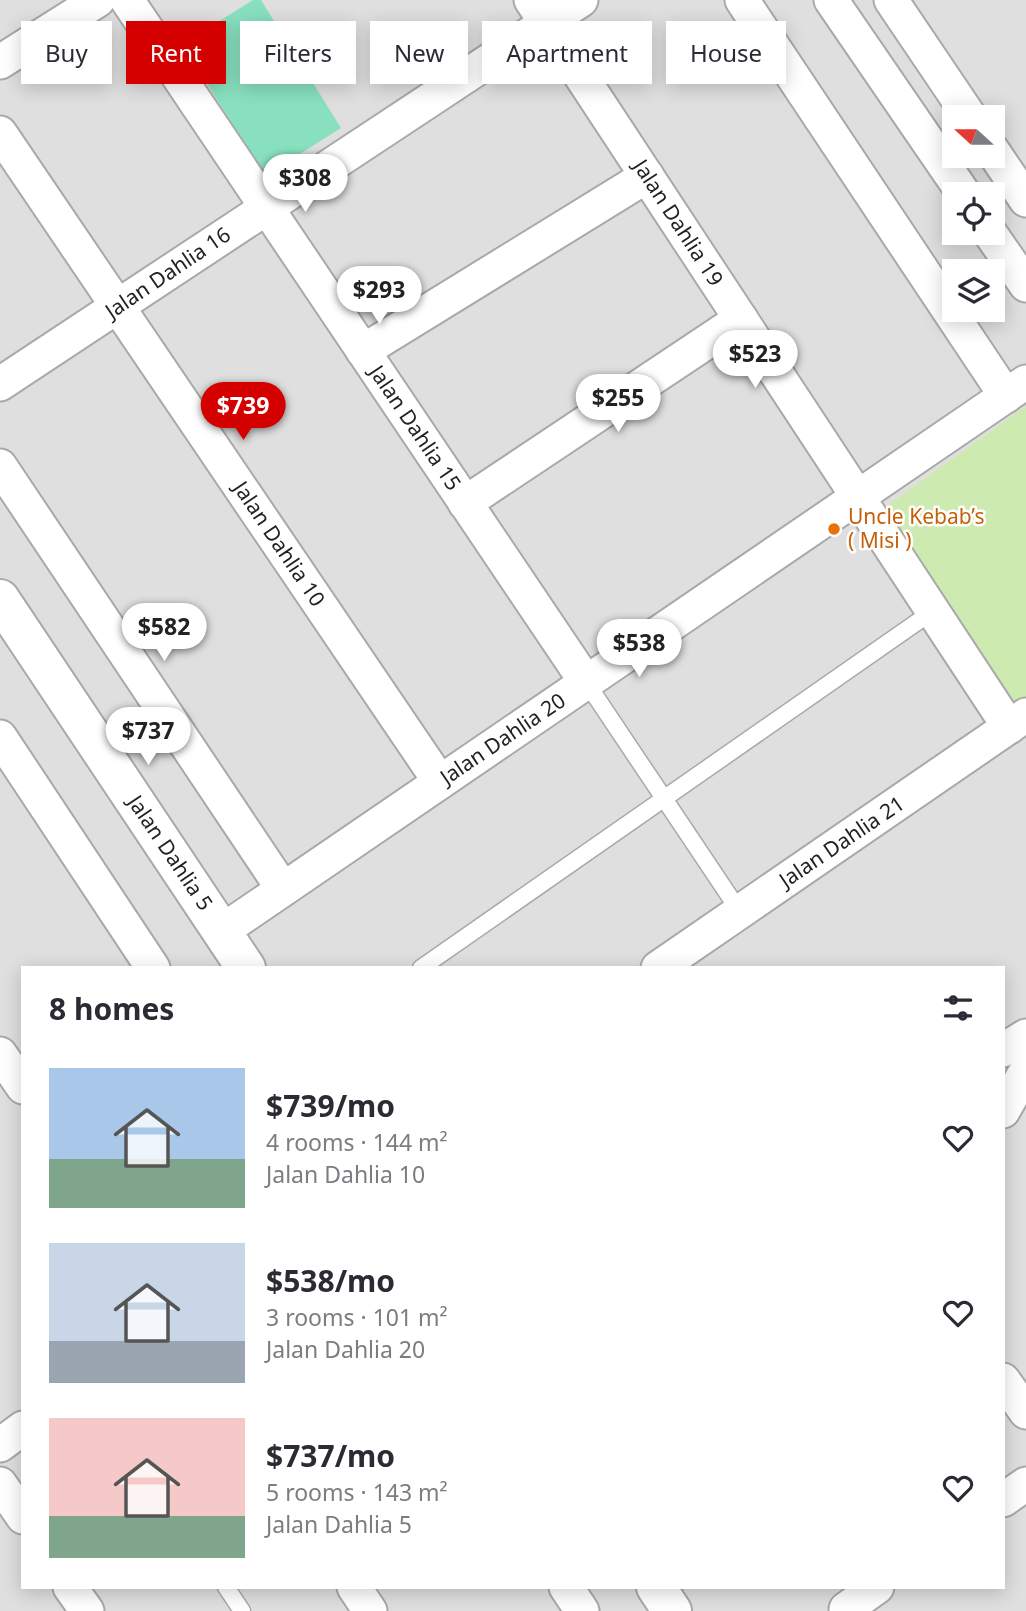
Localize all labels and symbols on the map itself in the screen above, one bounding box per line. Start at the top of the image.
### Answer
north arrow [942,105,1004,168]
street label: Jalan Dahlia 19 [626,152,730,291]
pin: $308 [264,154,346,214]
street label: Jalan Dahlia 16 [98,220,236,326]
pin: $293 [338,266,420,326]
pin: $523 [714,330,796,390]
street label: Jalan Dahlia 15 [362,358,468,496]
pin: $255 [577,374,659,434]
pin: $739 [202,382,284,442]
street label: Jalan Dahlia 10 [226,474,332,612]
place label: Uncle Kebab’s ( Misi ) [848,502,984,554]
marker: Uncle Kebab’s ( Misi ) [826,521,842,537]
pin: $582 [123,604,205,663]
pin: $538 [598,620,680,679]
street label: Jalan Dahlia 20 [433,686,571,792]
pin: $737 [107,708,189,767]
street label: Jalan Dahlia 5 [121,788,220,916]
street label: Jalan Dahlia 21 [772,789,910,895]

